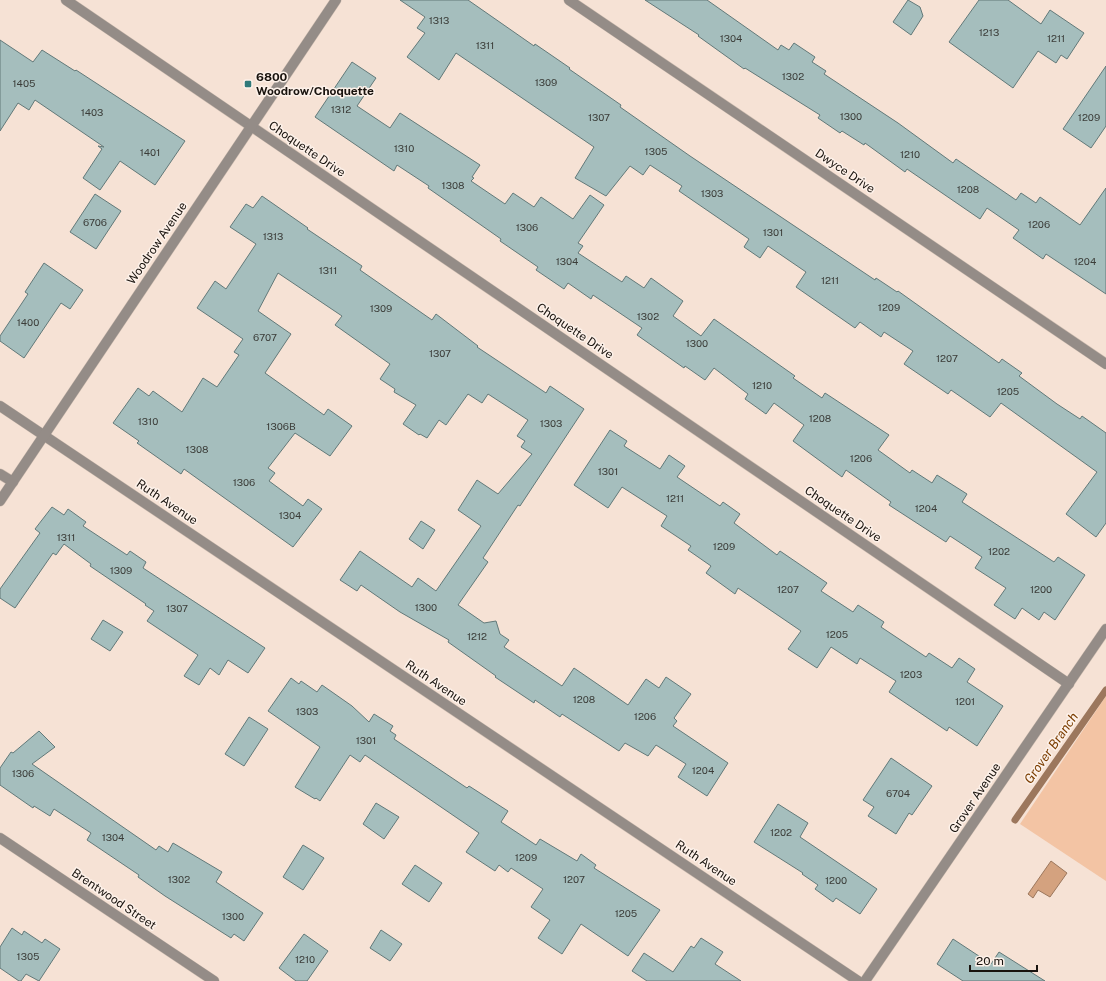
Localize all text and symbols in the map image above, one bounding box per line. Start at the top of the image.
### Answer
house number: 1313 [429,14,449,26]
house number: 1213 [979,26,999,38]
house number: 1304 [720,32,742,44]
house number: 1211 [1047,32,1065,44]
house number: 1311 [476,39,494,51]
place label: 6800 Woodrow/Choquette [256,70,374,98]
house number: 1302 [782,70,804,82]
house number: 1309 [535,76,557,88]
house number: 1405 [13,77,35,89]
marker: 6800 Woodrow/Choquette [243,79,253,89]
house number: 1312 [331,103,351,115]
house number: 1403 [81,106,103,118]
house number: 1300 [840,110,862,122]
house number: 1307 [588,111,610,123]
house number: 1209 [1078,111,1100,123]
street label: Choquette Drive [266,118,348,180]
house number: 1310 [394,142,414,154]
house number: 1305 [645,145,667,157]
house number: 1401 [140,146,160,158]
street label: Dwyce Drive [813,146,878,196]
house number: 1210 [900,148,920,160]
house number: 1308 [442,179,464,191]
house number: 1208 [957,183,979,195]
house number: 1303 [701,187,723,199]
street label: Woodrow Avenue [124,199,190,287]
house number: 6706 [83,216,107,228]
house number: 1206 [1028,218,1050,230]
house number: 1306 [516,221,538,233]
house number: 1301 [763,226,783,238]
house number: 1313 [263,230,283,242]
house number: 1304 [556,255,578,267]
house number: 1204 [1074,255,1096,267]
house number: 1311 [319,264,337,276]
house number: 1211 [821,274,839,286]
street label: Choquette Drive [534,300,616,362]
house number: 1209 [878,301,900,313]
house number: 1309 [370,302,392,314]
house number: 1302 [637,310,659,322]
house number: 1400 [17,316,39,328]
house number: 6707 [253,331,277,343]
house number: 1300 [686,337,708,349]
house number: 1307 [429,347,451,359]
house number: 1207 [936,352,958,364]
house number: 1210 [752,379,772,391]
house number: 1205 [997,385,1019,397]
house number: 1208 [809,412,831,424]
house number: 1310 [138,415,158,427]
house number: 1303 [540,417,562,429]
house number: 1306B [266,420,296,432]
house number: 1308 [186,443,208,455]
house number: 1206 [850,452,872,464]
house number: 1301 [598,465,618,477]
street label: Ruth Avenue [134,476,200,528]
house number: 1306 [233,476,255,488]
street label: Choquette Drive [802,483,884,545]
house number: 1211 [666,492,684,504]
house number: 1204 [915,502,937,514]
house number: 1304 [279,509,301,521]
house number: 1311 [57,531,75,543]
house number: 1209 [713,540,735,552]
house number: 1202 [988,545,1010,557]
house number: 1309 [110,564,132,576]
house number: 1207 [777,583,799,595]
house number: 1200 [1030,583,1052,595]
house number: 1300 [415,601,437,613]
house number: 1307 [166,602,188,614]
house number: 1205 [826,628,848,640]
house number: 1212 [467,630,487,642]
street label: Ruth Avenue [403,657,469,709]
house number: 1203 [900,668,922,680]
house number: 1208 [573,693,595,705]
house number: 1201 [955,695,975,707]
house number: 1303 [296,705,318,717]
house number: 1206 [634,710,656,722]
water label: Grover Branch [1021,710,1081,786]
house number: 1301 [356,734,376,746]
street label: Grover Avenue [946,760,1004,836]
house number: 1204 [692,764,714,776]
house number: 1306 [12,767,34,779]
house number: 6704 [886,787,910,799]
house number: 1202 [770,826,792,838]
house number: 1304 [102,831,124,843]
street label: Ruth Avenue [673,837,739,889]
house number: 1209 [515,851,537,863]
street label: Brentwood Street [69,866,159,933]
house number: 1302 [168,873,190,885]
house number: 1207 [563,873,585,885]
house number: 1200 [825,874,847,886]
house number: 1205 [615,907,637,919]
house number: 1300 [222,910,244,922]
scale bar [970,947,1037,973]
house number: 1305 [17,950,39,962]
house number: 1210 [295,953,315,965]
text: 20 m [976,954,1004,968]

